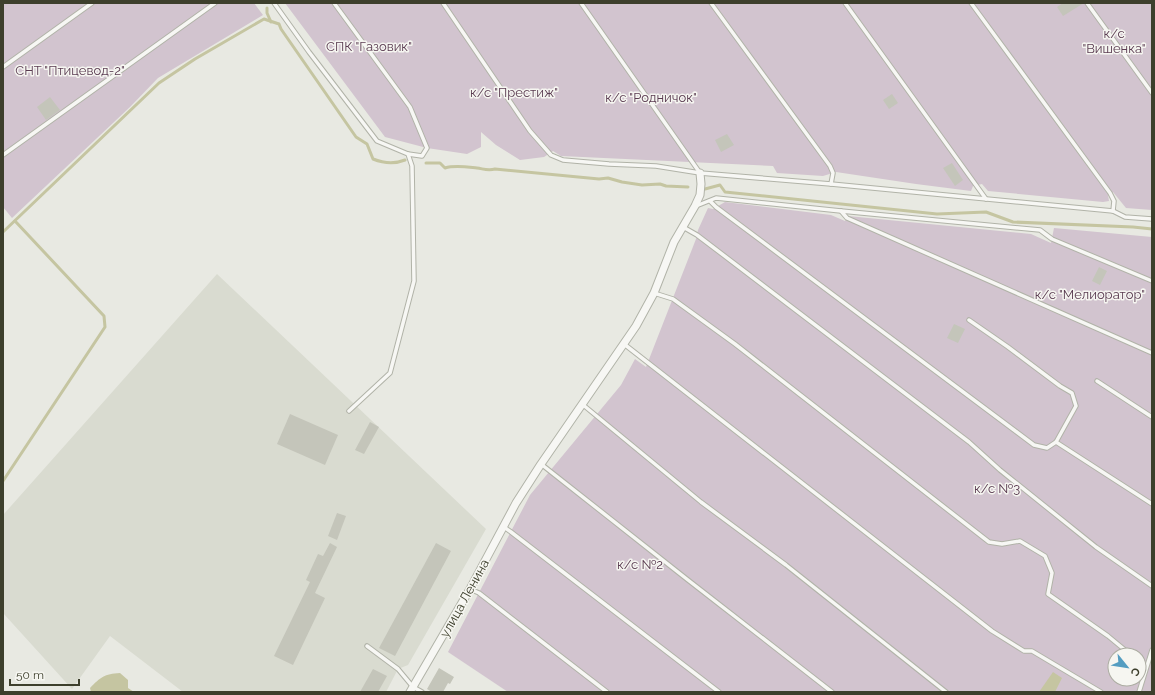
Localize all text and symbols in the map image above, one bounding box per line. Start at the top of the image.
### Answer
park label: к/с "Вишенка" [1082,26,1146,56]
park label: СПК "Газовик" [326,39,412,54]
park label: СНТ "Птицевод-2" [15,63,125,78]
park label: к/с "Престиж" [470,85,558,100]
park label: к/с "Родничок" [605,90,697,105]
park label: к/с "Мелиоратор" [1035,287,1145,302]
park label: к/с №3 [974,481,1020,496]
street label: улица Ленина [437,556,492,640]
park label: к/с №2 [617,557,663,572]
north arrow [1107,647,1147,687]
scale bar [10,661,79,687]
text: С [1127,665,1143,679]
text: 50 m [16,668,44,682]

